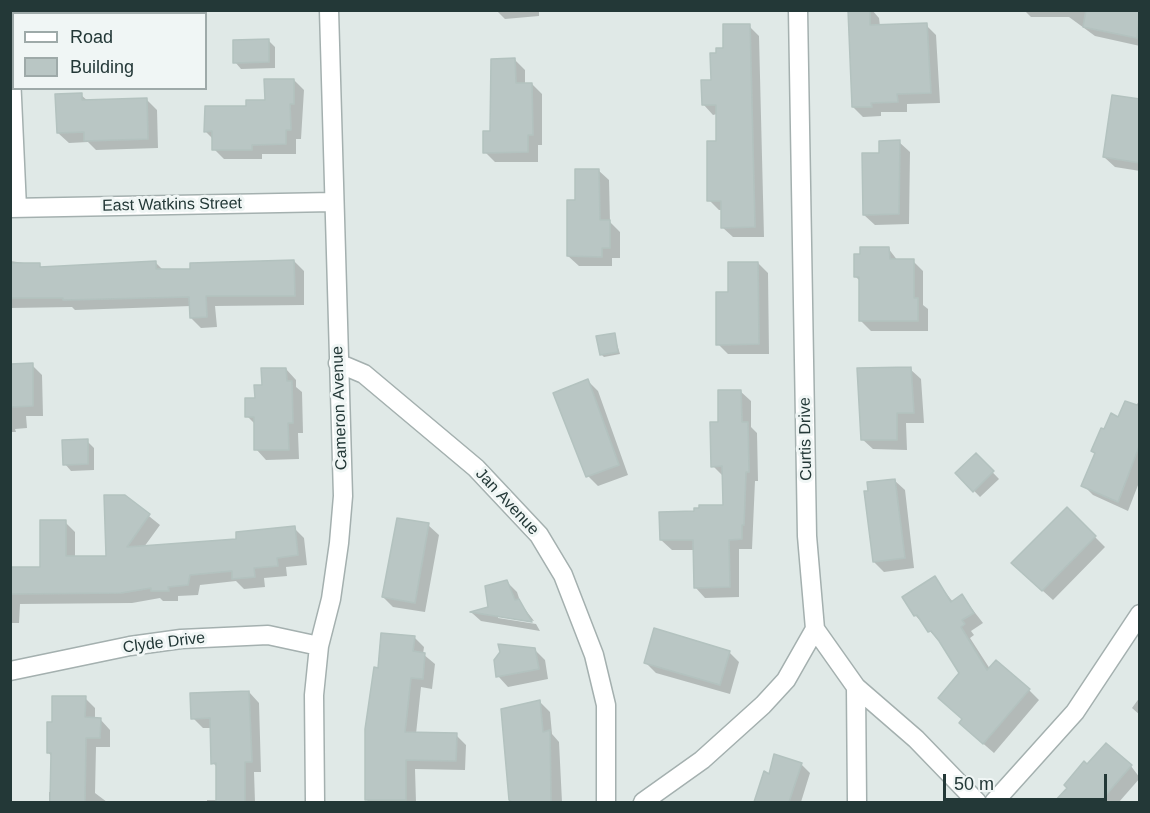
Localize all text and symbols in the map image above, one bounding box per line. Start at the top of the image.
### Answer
legend [12,12,207,90]
text: Road [70,27,113,47]
text: Building [70,57,134,77]
street label: East Watkins Street [102,194,242,216]
street label: Cameron Avenue [328,346,352,470]
street label: Curtis Drive [796,397,816,481]
street label: Jan Avenue [471,465,543,539]
street label: Clyde Drive [122,628,206,658]
scale bar [946,762,1110,800]
text: 50 m [954,774,994,794]

